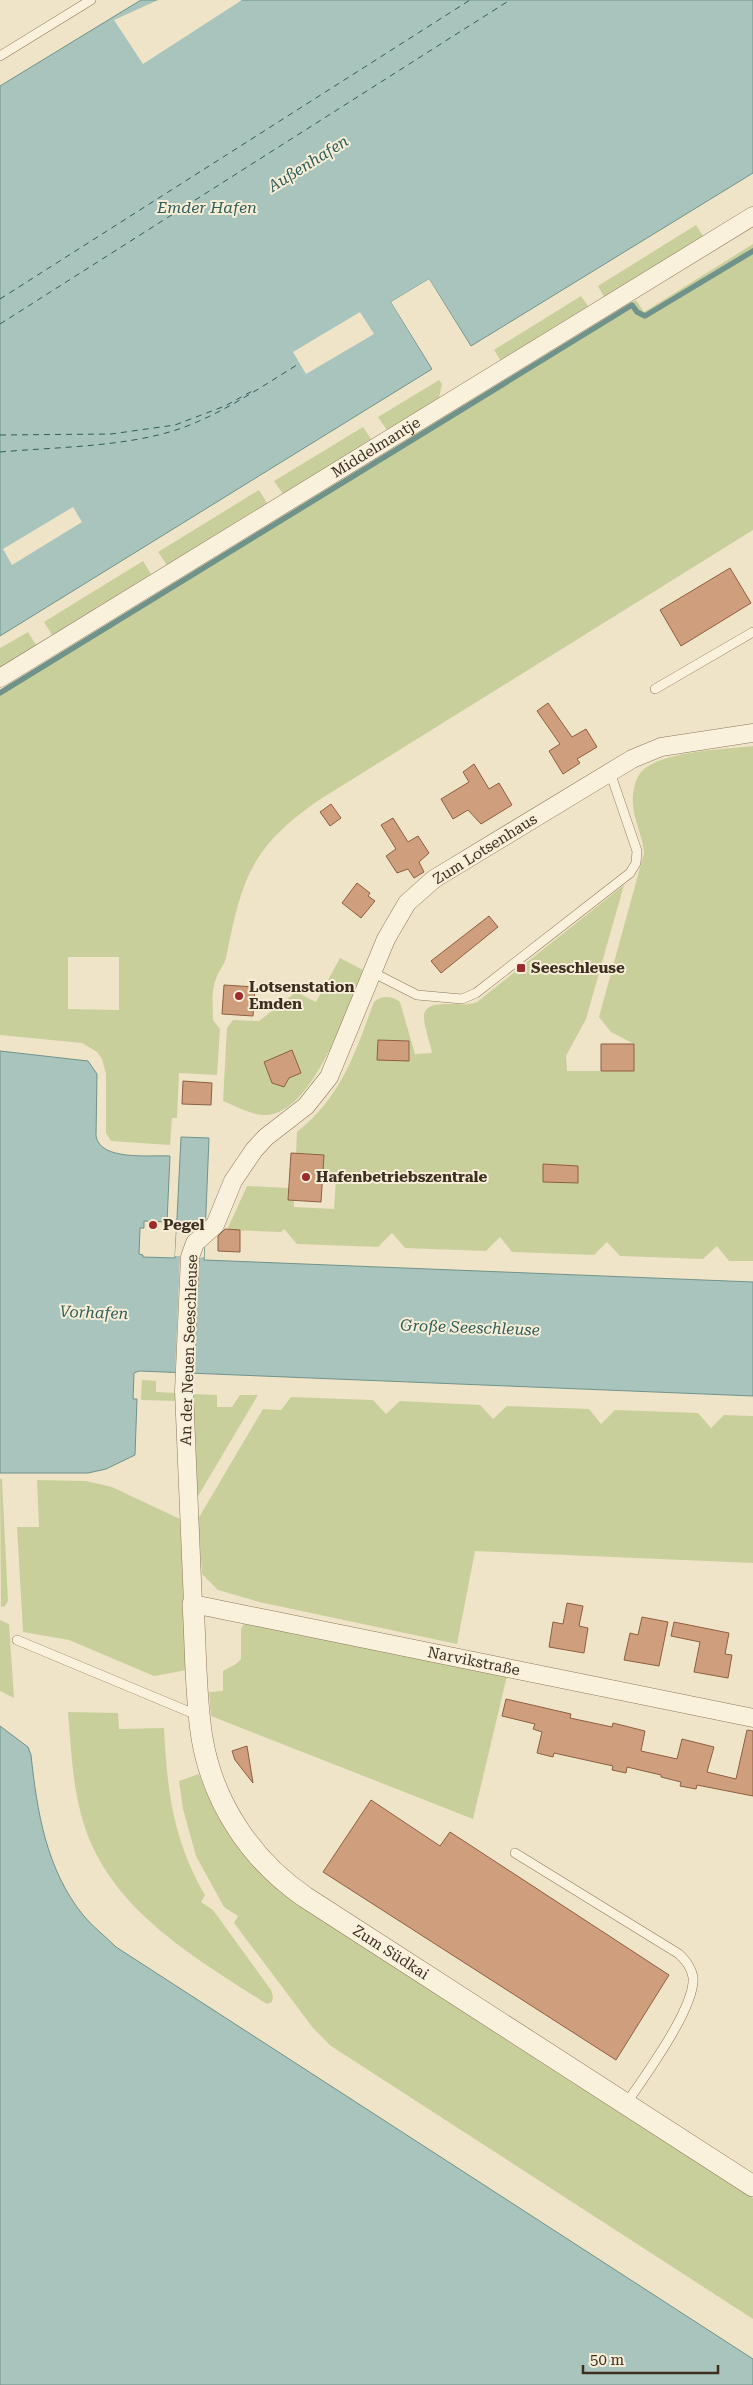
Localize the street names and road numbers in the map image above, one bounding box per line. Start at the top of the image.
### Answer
street label: Middelmantje [328,413,424,481]
street label: Zum Lotsenhaus [430,810,540,888]
street label: An der Neuen Seeschleuse [177,1254,201,1446]
street label: Narvikstraße [426,1643,522,1679]
street label: Zum Südkai [350,1921,432,1983]

